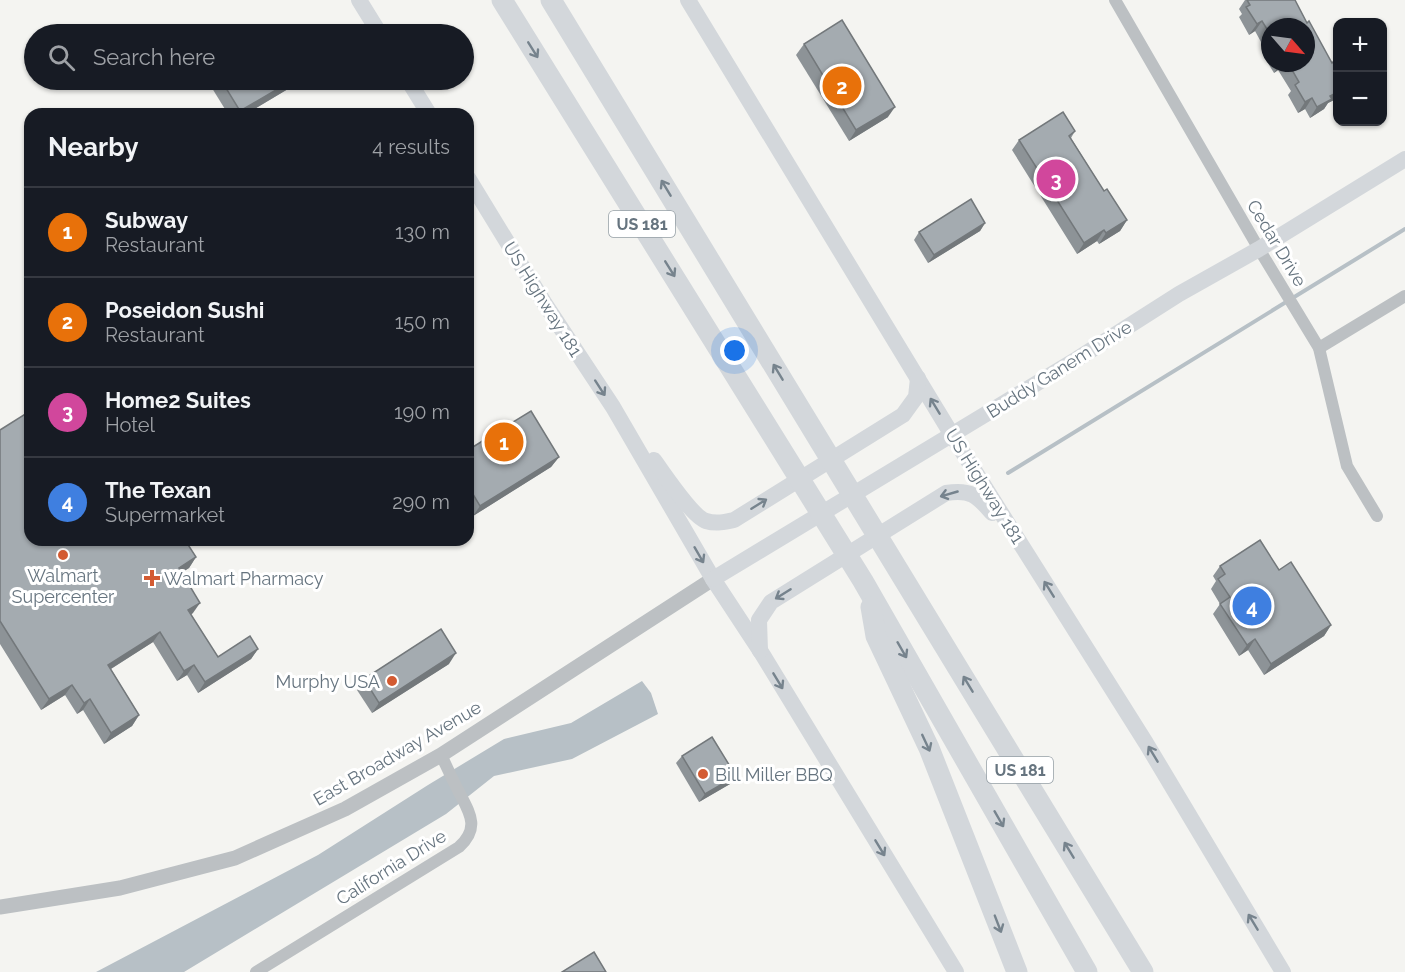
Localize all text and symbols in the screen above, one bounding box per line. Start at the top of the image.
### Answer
north arrow [1261,18,1315,72]
map controls [1333,18,1387,126]
button: + [1333,18,1387,72]
search box [24,24,474,90]
icon: search [45,41,78,74]
one-way arrow [528,41,540,58]
text: Search here [93,44,215,70]
pin: 2 [822,64,862,109]
button: − [1333,72,1387,126]
text: Nearby [48,132,138,162]
text: 4 results [372,135,450,159]
pin: 3 [1036,156,1076,201]
one-way arrow [659,180,671,197]
street label: Cedar Drive [1243,196,1311,291]
text: Subway [105,207,188,233]
road number: US 181 [609,211,675,237]
text: 1 [63,220,72,244]
text: 130 m [395,220,450,244]
text: Restaurant [105,233,205,257]
street label: US Highway 181 [499,238,587,361]
one-way arrow [664,260,676,277]
text: Poseidon Sushi [105,297,264,323]
text: 2 [62,310,73,334]
text: 150 m [395,310,450,334]
street label: Buddy Ganem Drive [983,316,1136,422]
text: Restaurant [105,323,205,347]
your location [720,336,749,365]
one-way arrow [772,364,784,381]
one-way arrow [594,379,606,395]
text: Home2 Suites [105,387,251,413]
one-way arrow [928,398,940,415]
text: 3 [62,400,73,424]
text: 190 m [394,400,450,424]
text: Hotel [105,413,155,437]
pin: 1 [484,420,524,464]
street label: US Highway 181 [941,425,1029,548]
text: The Texan [105,477,211,503]
one-way arrow [940,489,959,500]
text: 4 [62,490,73,514]
text: 290 m [392,490,450,514]
one-way arrow [750,498,767,510]
text: Supermarket [105,503,225,527]
one-way arrow [694,546,705,564]
marker: Walmart Supercenter [56,548,70,562]
place label: Walmart Supercenter [12,565,115,607]
place label: Walmart Pharmacy [164,568,324,589]
marker: Walmart Pharmacy [145,571,159,585]
one-way arrow [1043,581,1055,598]
pin: 4 [1232,584,1272,628]
one-way arrow [775,589,792,601]
one-way arrow [896,641,908,658]
place label: Murphy USA [276,671,380,692]
one-way arrow [773,672,785,689]
marker: Murphy USA [385,674,399,688]
one-way arrow [961,676,973,693]
street label: East Broadway Avenue [309,696,485,810]
one-way arrow [921,733,933,751]
one-way arrow [1146,746,1158,763]
road number: US 181 [987,757,1053,783]
place label: Bill Miller BBQ [715,764,833,785]
marker: Bill Miller BBQ [696,767,710,781]
one-way arrow [993,810,1005,827]
street label: California Drive [332,825,450,909]
one-way arrow [874,839,886,856]
one-way arrow [1063,842,1075,859]
one-way arrow [1246,914,1258,931]
one-way arrow [993,915,1004,933]

